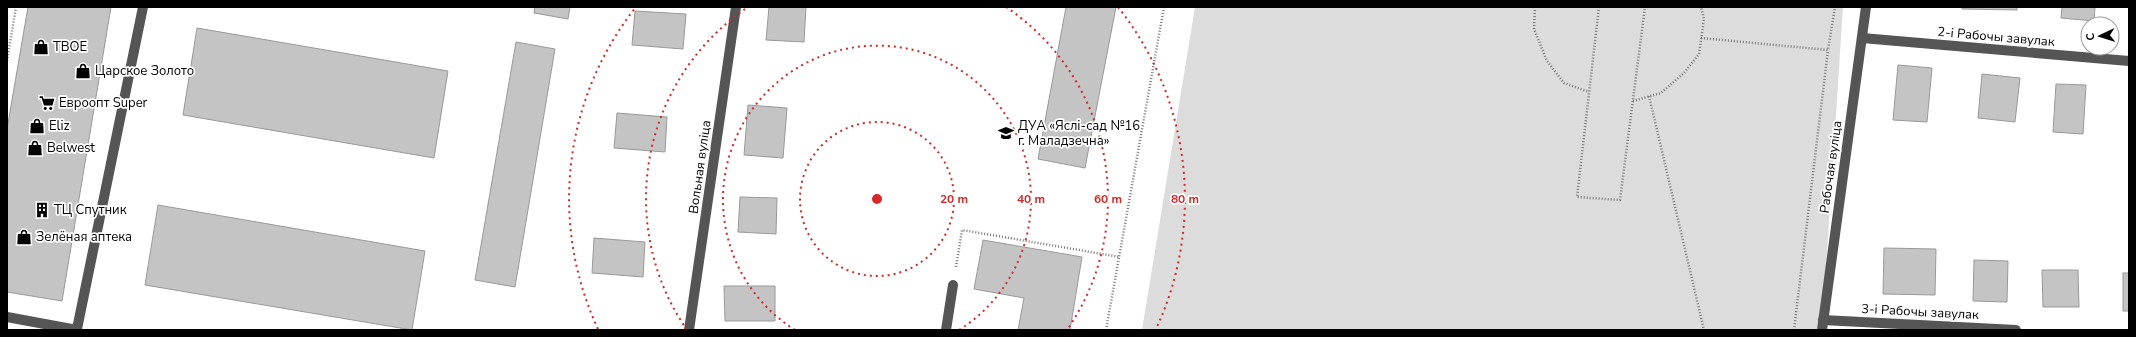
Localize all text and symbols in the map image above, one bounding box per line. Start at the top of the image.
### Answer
north arrow [2080,16,2120,56]
street label: 2-і Рабочы завулак [1936,23,2056,51]
text: С [2083,32,2098,41]
shop icon: ТВОЕ [32,38,50,56]
place label: ТВОЕ [53,38,87,56]
shop icon: Царское Золото [74,62,92,80]
place label: Царское Золото [95,62,194,80]
supermarket icon: Евроопт Super [38,94,56,112]
place label: Евроопт Super [59,94,148,112]
shop icon: Eliz [28,117,46,135]
place label: Eliz [49,117,69,135]
place label: ДУА «Яслі-сад №16 г. Маладзечна» [1018,117,1140,150]
street label: Вольная вуліца [685,119,715,215]
street label: Рабочая вуліца [1816,120,1846,214]
school or university icon: ДУА «Яслі-сад №16 г. Маладзечна» [997,124,1015,142]
shop icon: Belwest [26,139,44,157]
place label: Belwest [47,139,95,157]
text: 20 m [940,191,968,207]
text: 40 m [1017,191,1045,207]
text: 60 m [1094,191,1122,207]
text: 80 m [1171,191,1199,207]
centre of rings [870,192,884,206]
building icon: ТЦ Спутник [33,201,51,219]
place label: ТЦ Спутник [54,201,127,219]
shop icon: Зелёная аптека [15,228,33,246]
place label: Зелёная аптека [36,228,132,246]
street label: 3-і Рабочы завулак [1861,300,1980,324]

